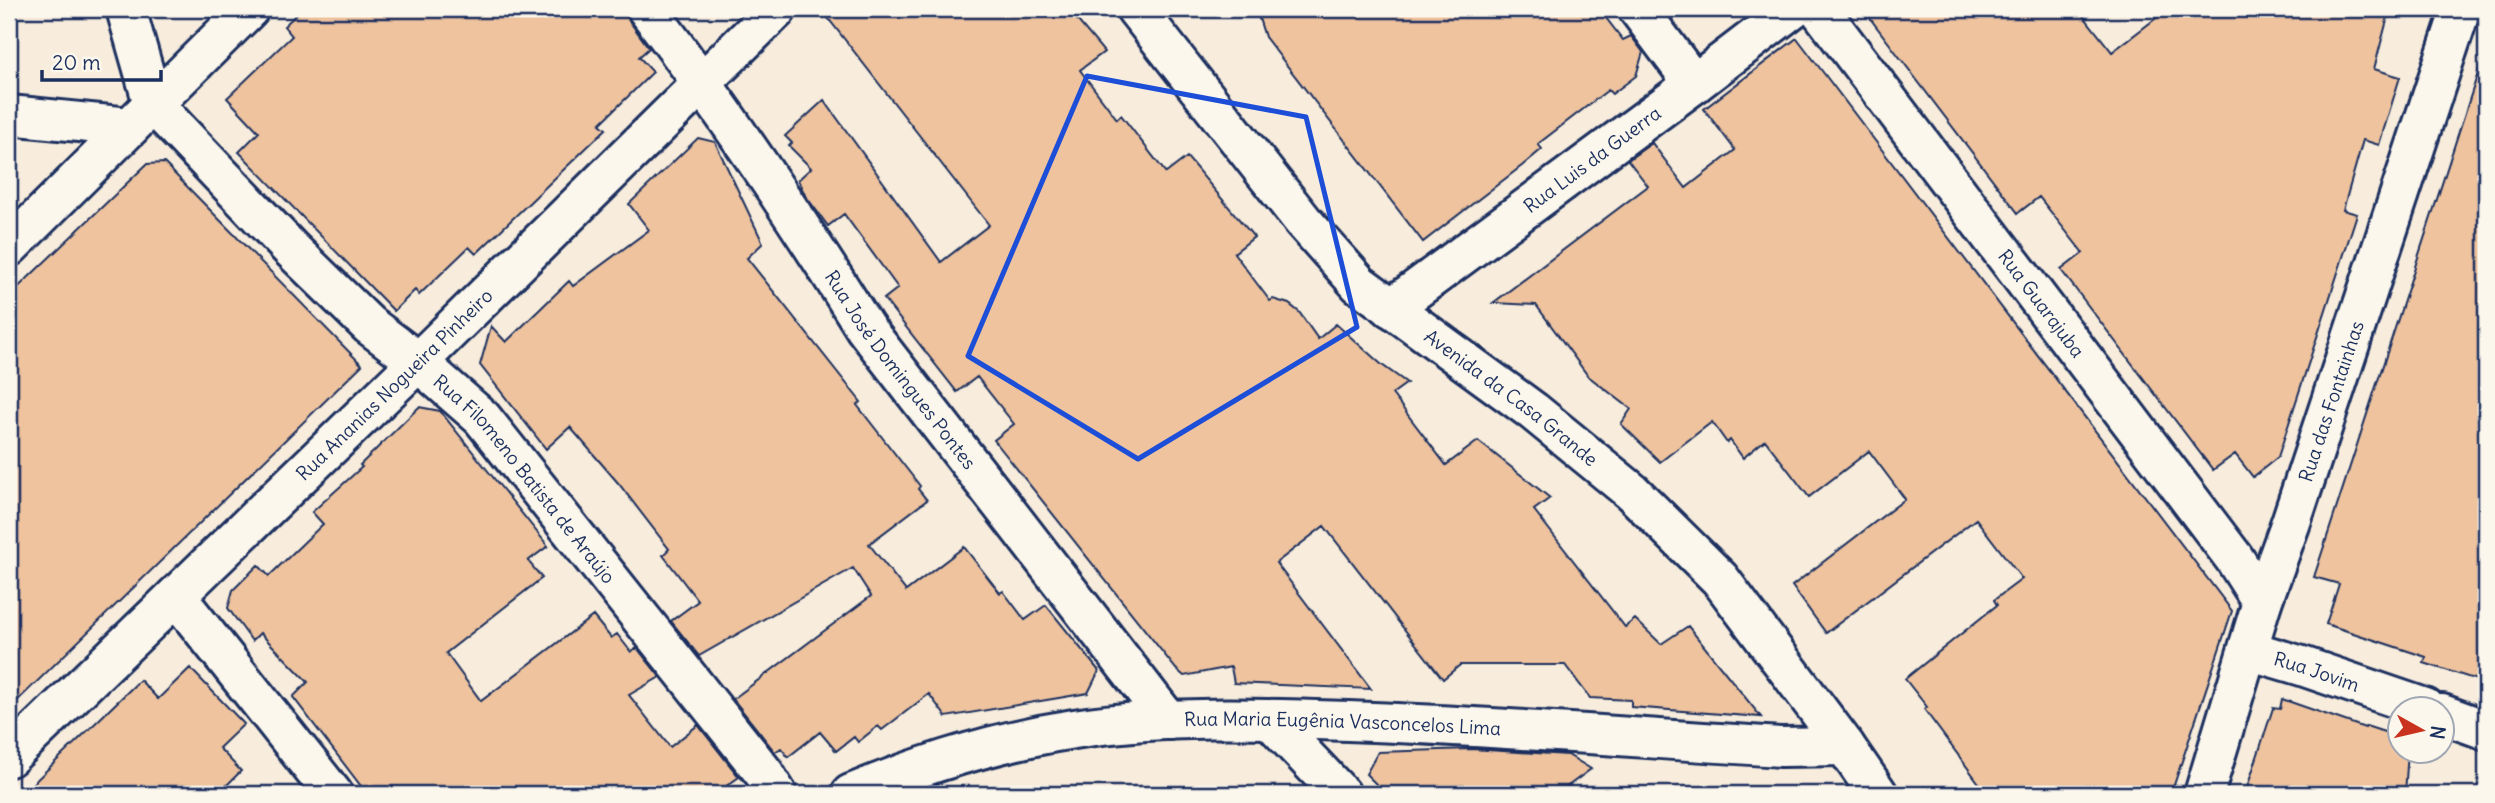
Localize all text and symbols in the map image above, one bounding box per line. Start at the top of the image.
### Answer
scale bar [42,38,161,82]
text: 20 m [52,49,101,76]
street label: Rua Luis da Guerra [1519,101,1666,218]
street label: Rua Guarajuba [1993,245,2090,362]
street label: Rua José Domingues Pontes [820,266,982,474]
street label: Rua Ananias Nogueira Pinheiro [291,283,498,485]
street label: Rua das Fontainhas [2293,318,2369,485]
street label: Avenida da Casa Grande [1420,324,1603,471]
street label: Rua Filomeno Batista de Araújo [429,369,621,588]
street label: Rua Jovim [2271,646,2363,697]
north arrow [2386,694,2456,764]
street label: Rua Maria Eugênia Vasconcelos Lima [1184,706,1502,740]
text: N [2425,724,2451,741]

